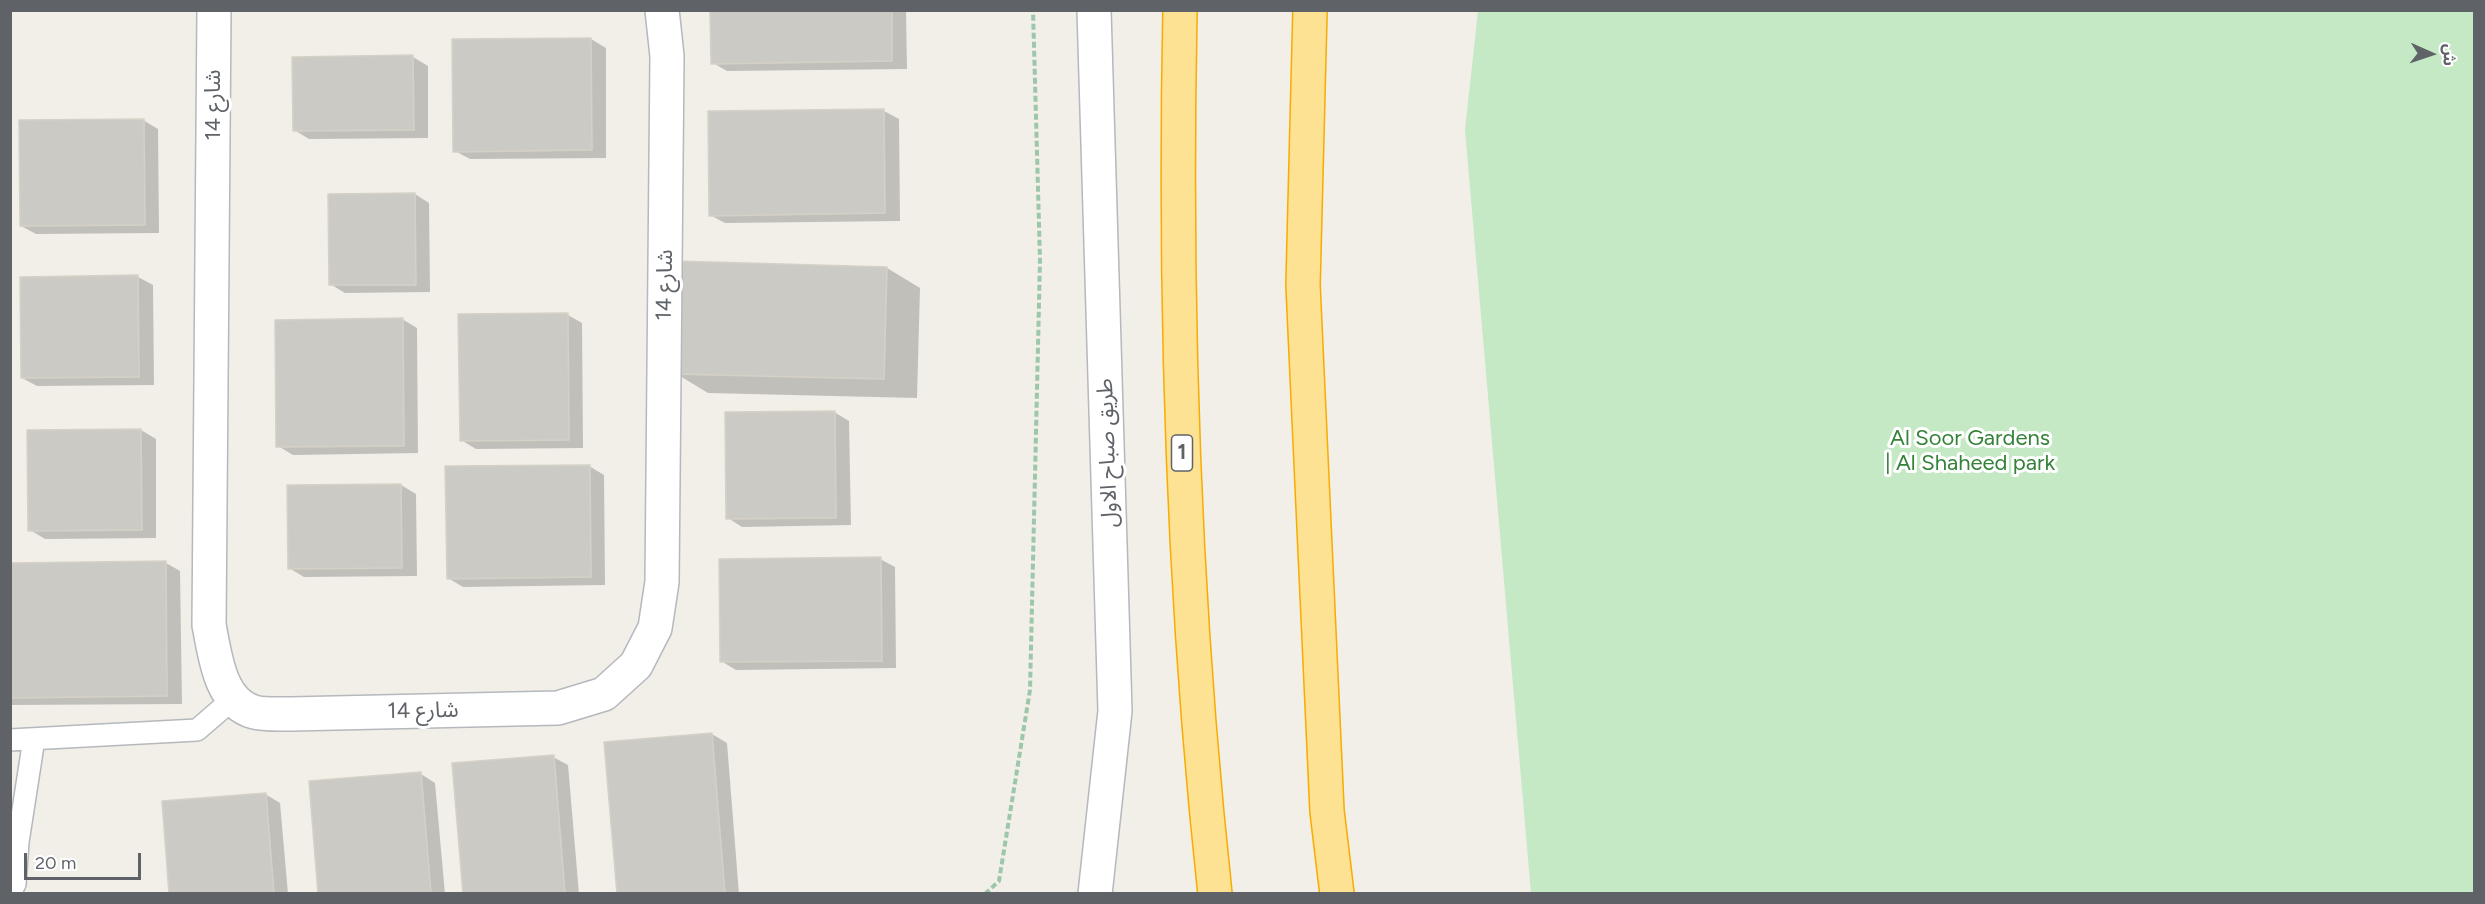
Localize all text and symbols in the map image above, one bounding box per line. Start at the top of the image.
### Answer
north arrow [2401,24,2461,84]
text: ش [2439,44,2460,66]
street label: شارع 14 [201,69,227,141]
street label: شارع 14 [651,249,679,321]
street label: طريق صباح الاول [1092,378,1124,528]
park label: Al Soor Gardens | Al Shaheed park [1885,426,2055,478]
road number: 1 [1172,435,1192,471]
street label: شارع 14 [387,697,459,725]
scale bar [27,841,144,879]
text: 20 m [35,852,76,874]

